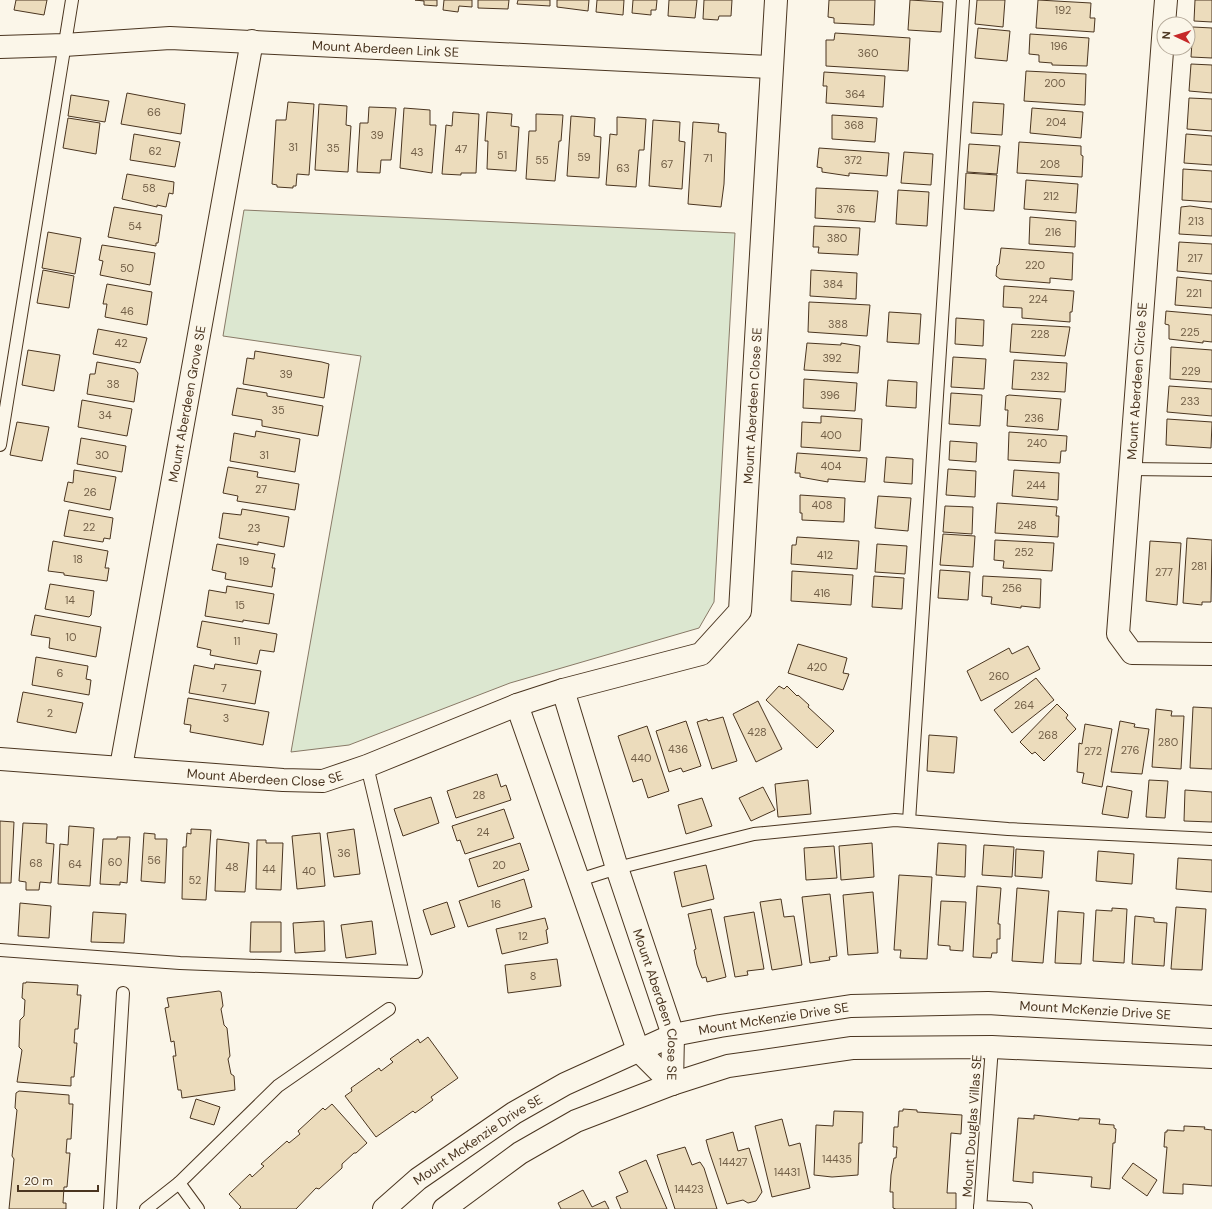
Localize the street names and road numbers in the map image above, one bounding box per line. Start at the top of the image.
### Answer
street label: Mount Aberdeen Link SE [312,36,459,60]
street label: Mount Aberdeen Circle SE [1123,302,1151,460]
street label: Mount Aberdeen Grove SE [164,324,209,484]
street label: Mount Aberdeen Close SE [739,327,765,484]
street label: Mount Aberdeen Close SE [186,764,345,790]
street label: Mount Aberdeen Close SE [629,926,682,1081]
street label: Mount McKenzie Drive SE [1019,996,1172,1023]
street label: Mount McKenzie Drive SE [697,998,850,1038]
street label: Mount Douglas Villas SE [959,1054,985,1198]
street label: Mount McKenzie Drive SE [410,1090,545,1188]

